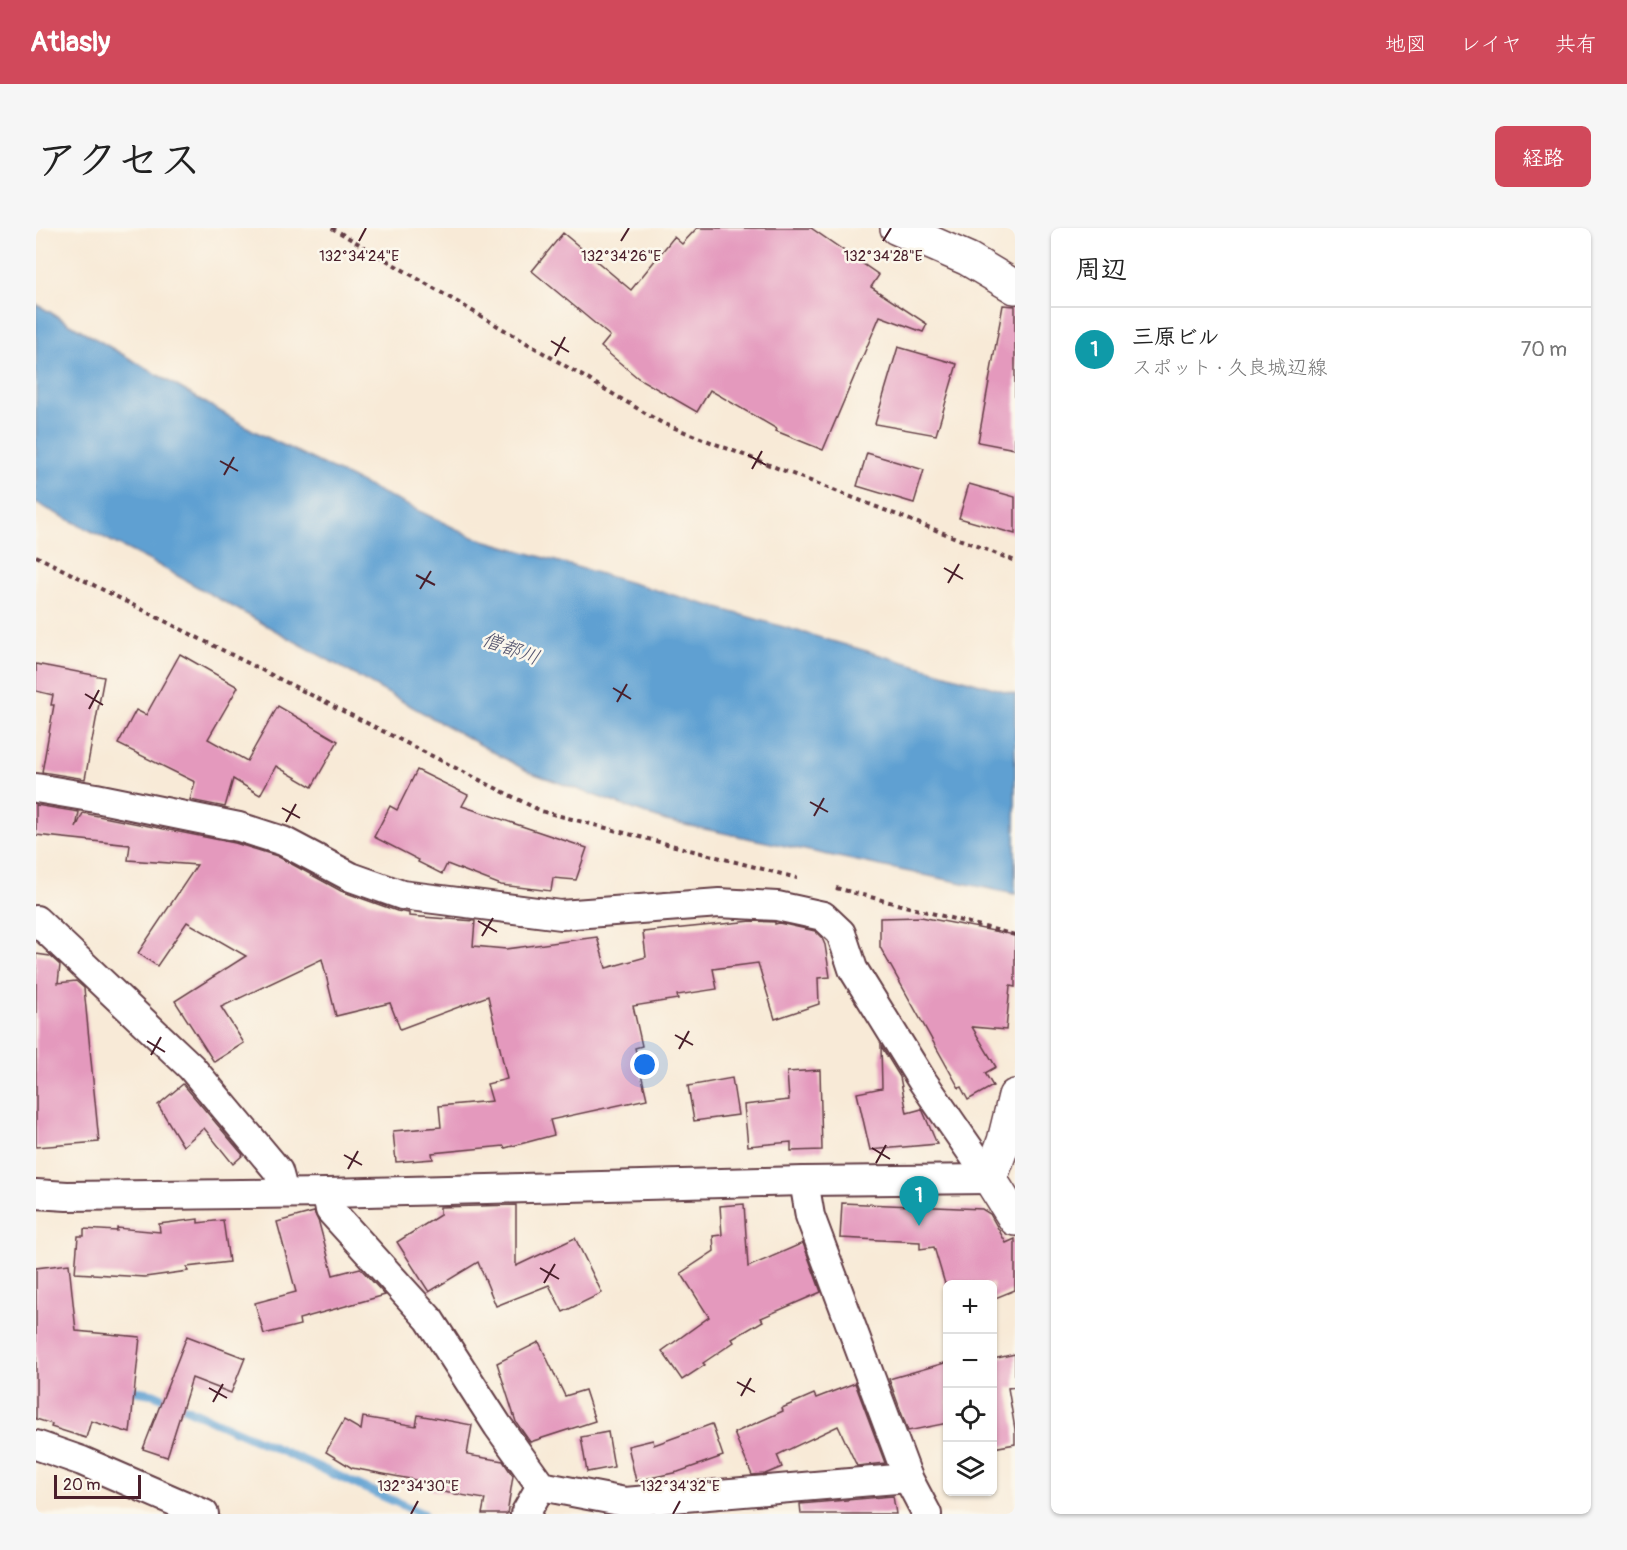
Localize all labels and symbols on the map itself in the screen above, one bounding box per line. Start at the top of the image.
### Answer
text: 132°34'24"E [319,247,399,266]
text: 132°34'26"E [581,247,661,266]
text: 132°34'28"E [843,247,923,266]
water label: 僧都川 [478,626,543,670]
your location [630,1050,659,1079]
pin: 1 [900,1176,938,1226]
scale bar [54,1472,141,1500]
text: 132°34'30"E [377,1477,459,1496]
text: 132°34'32"E [640,1477,720,1496]

